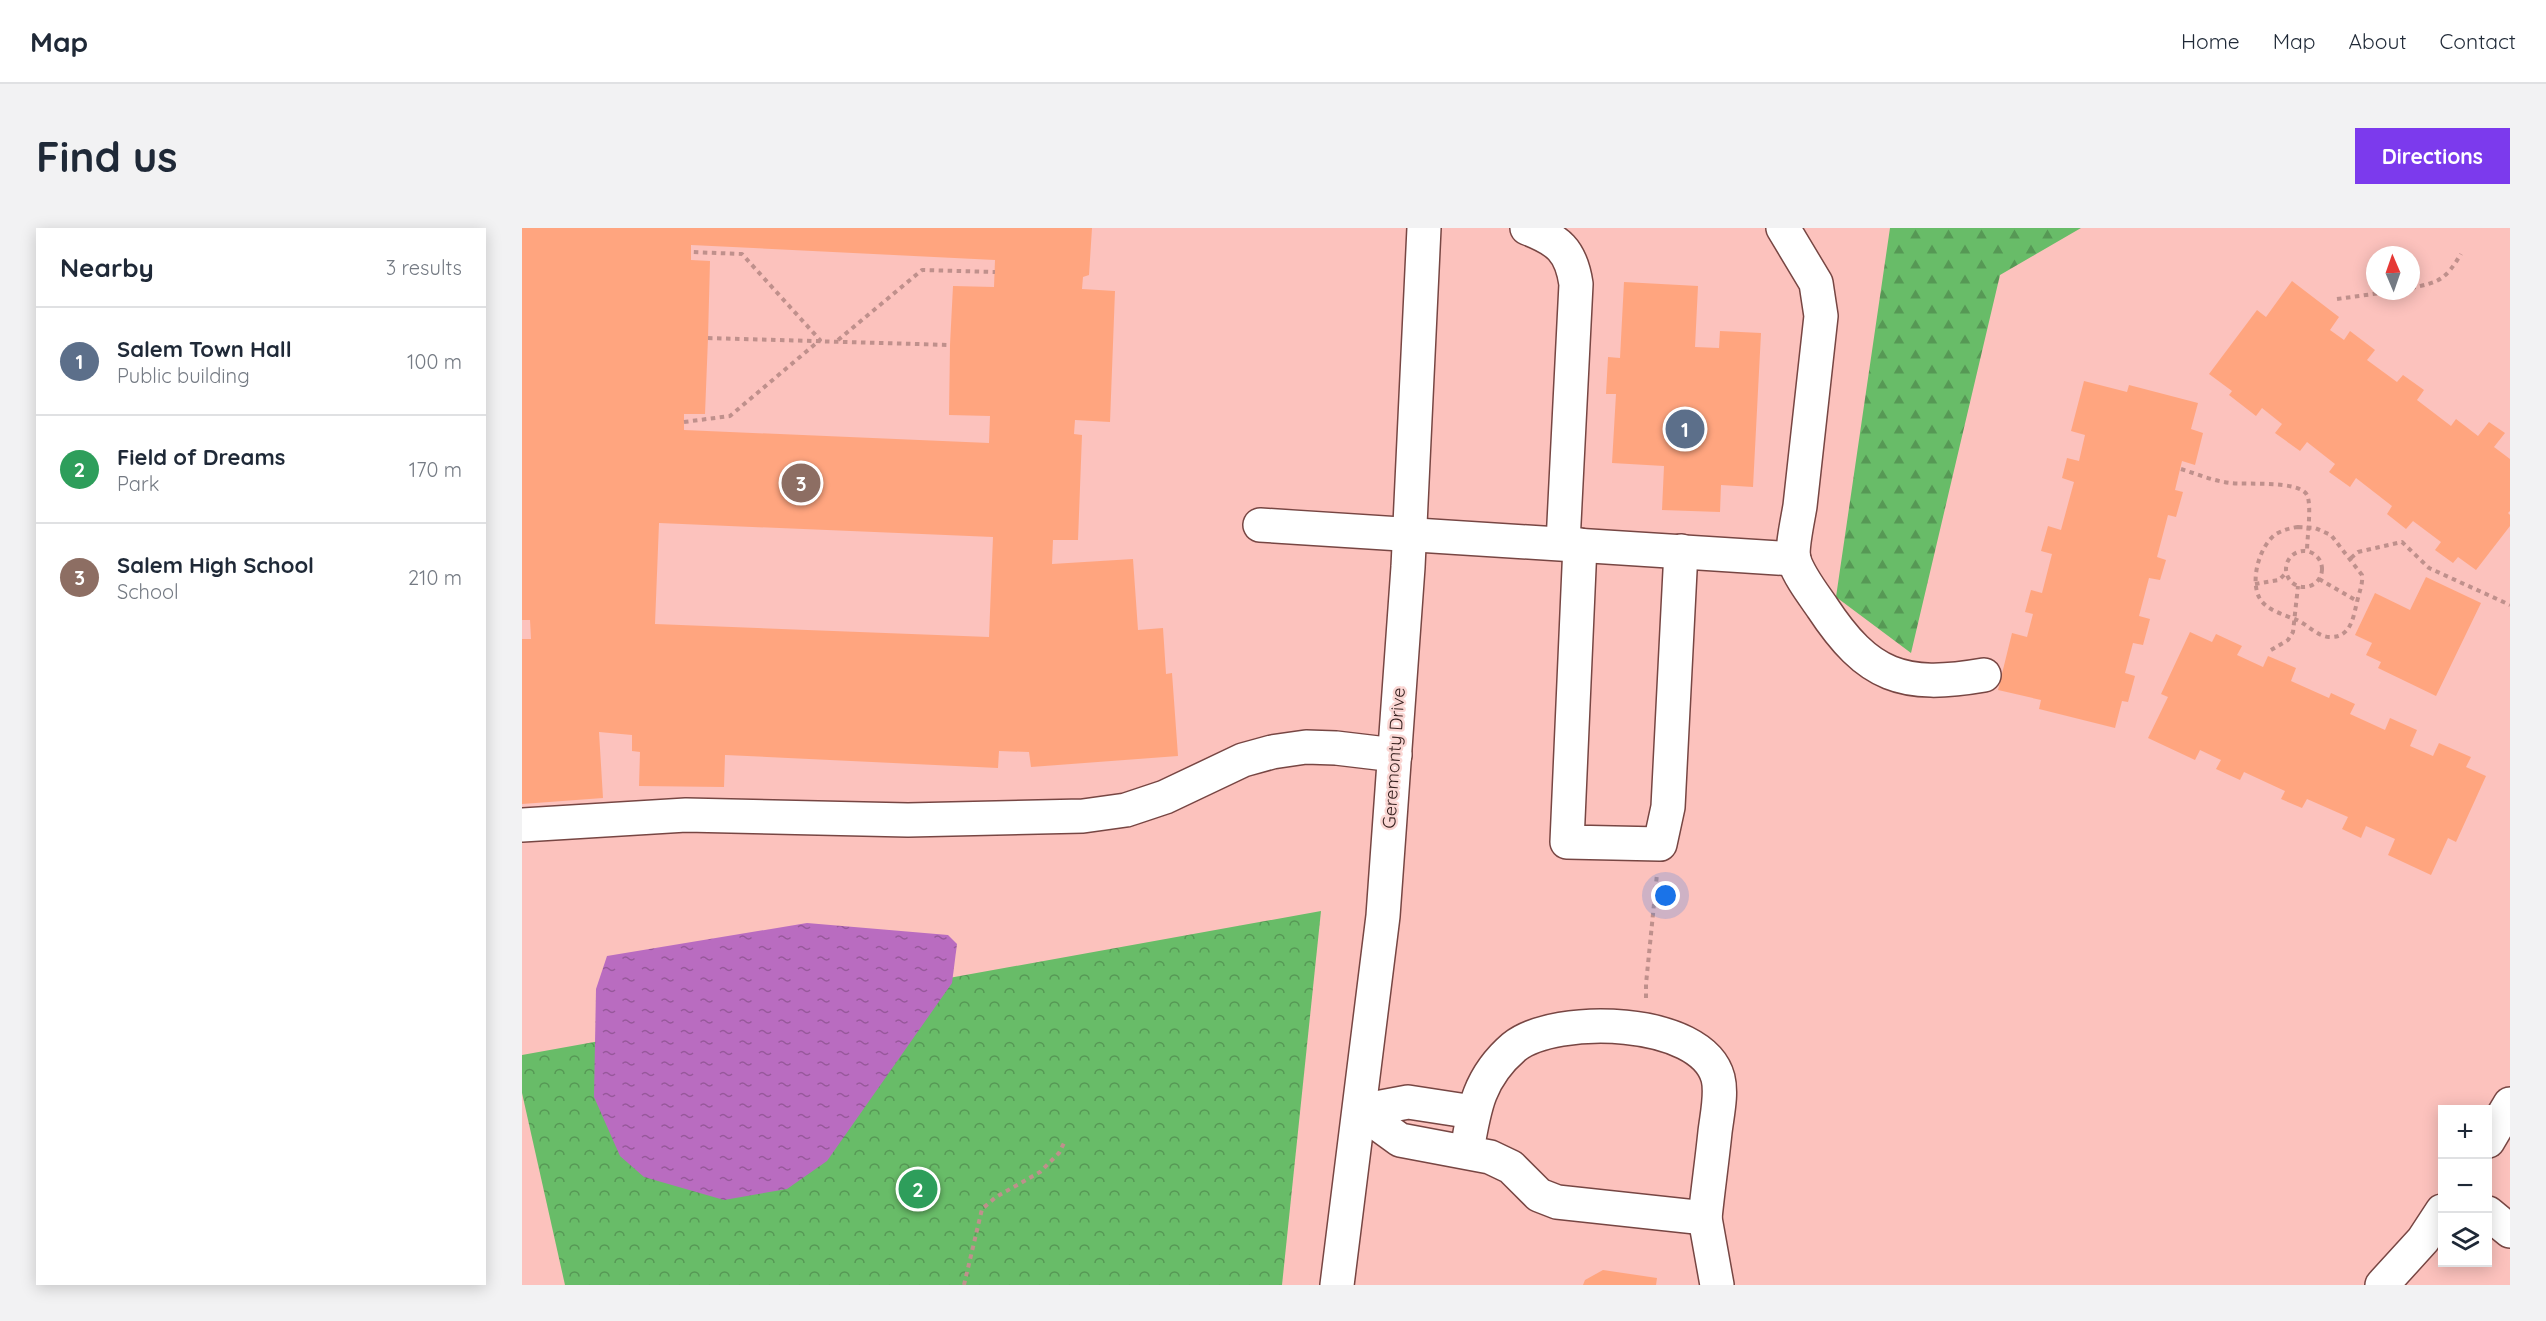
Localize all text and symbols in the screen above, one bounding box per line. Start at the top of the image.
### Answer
text: Map [30,24,88,59]
text: Home [2181,28,2240,54]
text: Map [2273,28,2316,54]
text: About [2349,28,2407,54]
text: Contact [2440,28,2516,54]
button: Directions [2355,128,2510,184]
text: Find us [36,130,178,183]
north arrow [2366,246,2420,300]
text: Nearby [60,251,154,284]
text: 3 results [386,255,462,280]
text: Salem Town Hall [117,335,292,363]
text: 1 [76,349,83,374]
text: 100 m [407,349,462,374]
text: Public building [117,363,250,388]
pin: 1 [1666,406,1704,452]
text: Field of Dreams [117,443,285,471]
text: 2 [74,457,85,482]
text: 170 m [409,457,462,482]
pin: 3 [782,460,820,506]
text: Park [117,471,159,496]
text: Salem High School [117,551,314,579]
text: 3 [74,565,85,590]
text: 210 m [408,565,462,590]
text: School [117,579,179,604]
street label: Geremonty Drive [1377,687,1410,829]
your location [1651,881,1680,910]
map controls [2438,1105,2492,1267]
button: + [2438,1105,2492,1159]
button: − [2438,1159,2492,1213]
pin: 2 [898,1166,938,1212]
button: layers [2438,1213,2492,1267]

